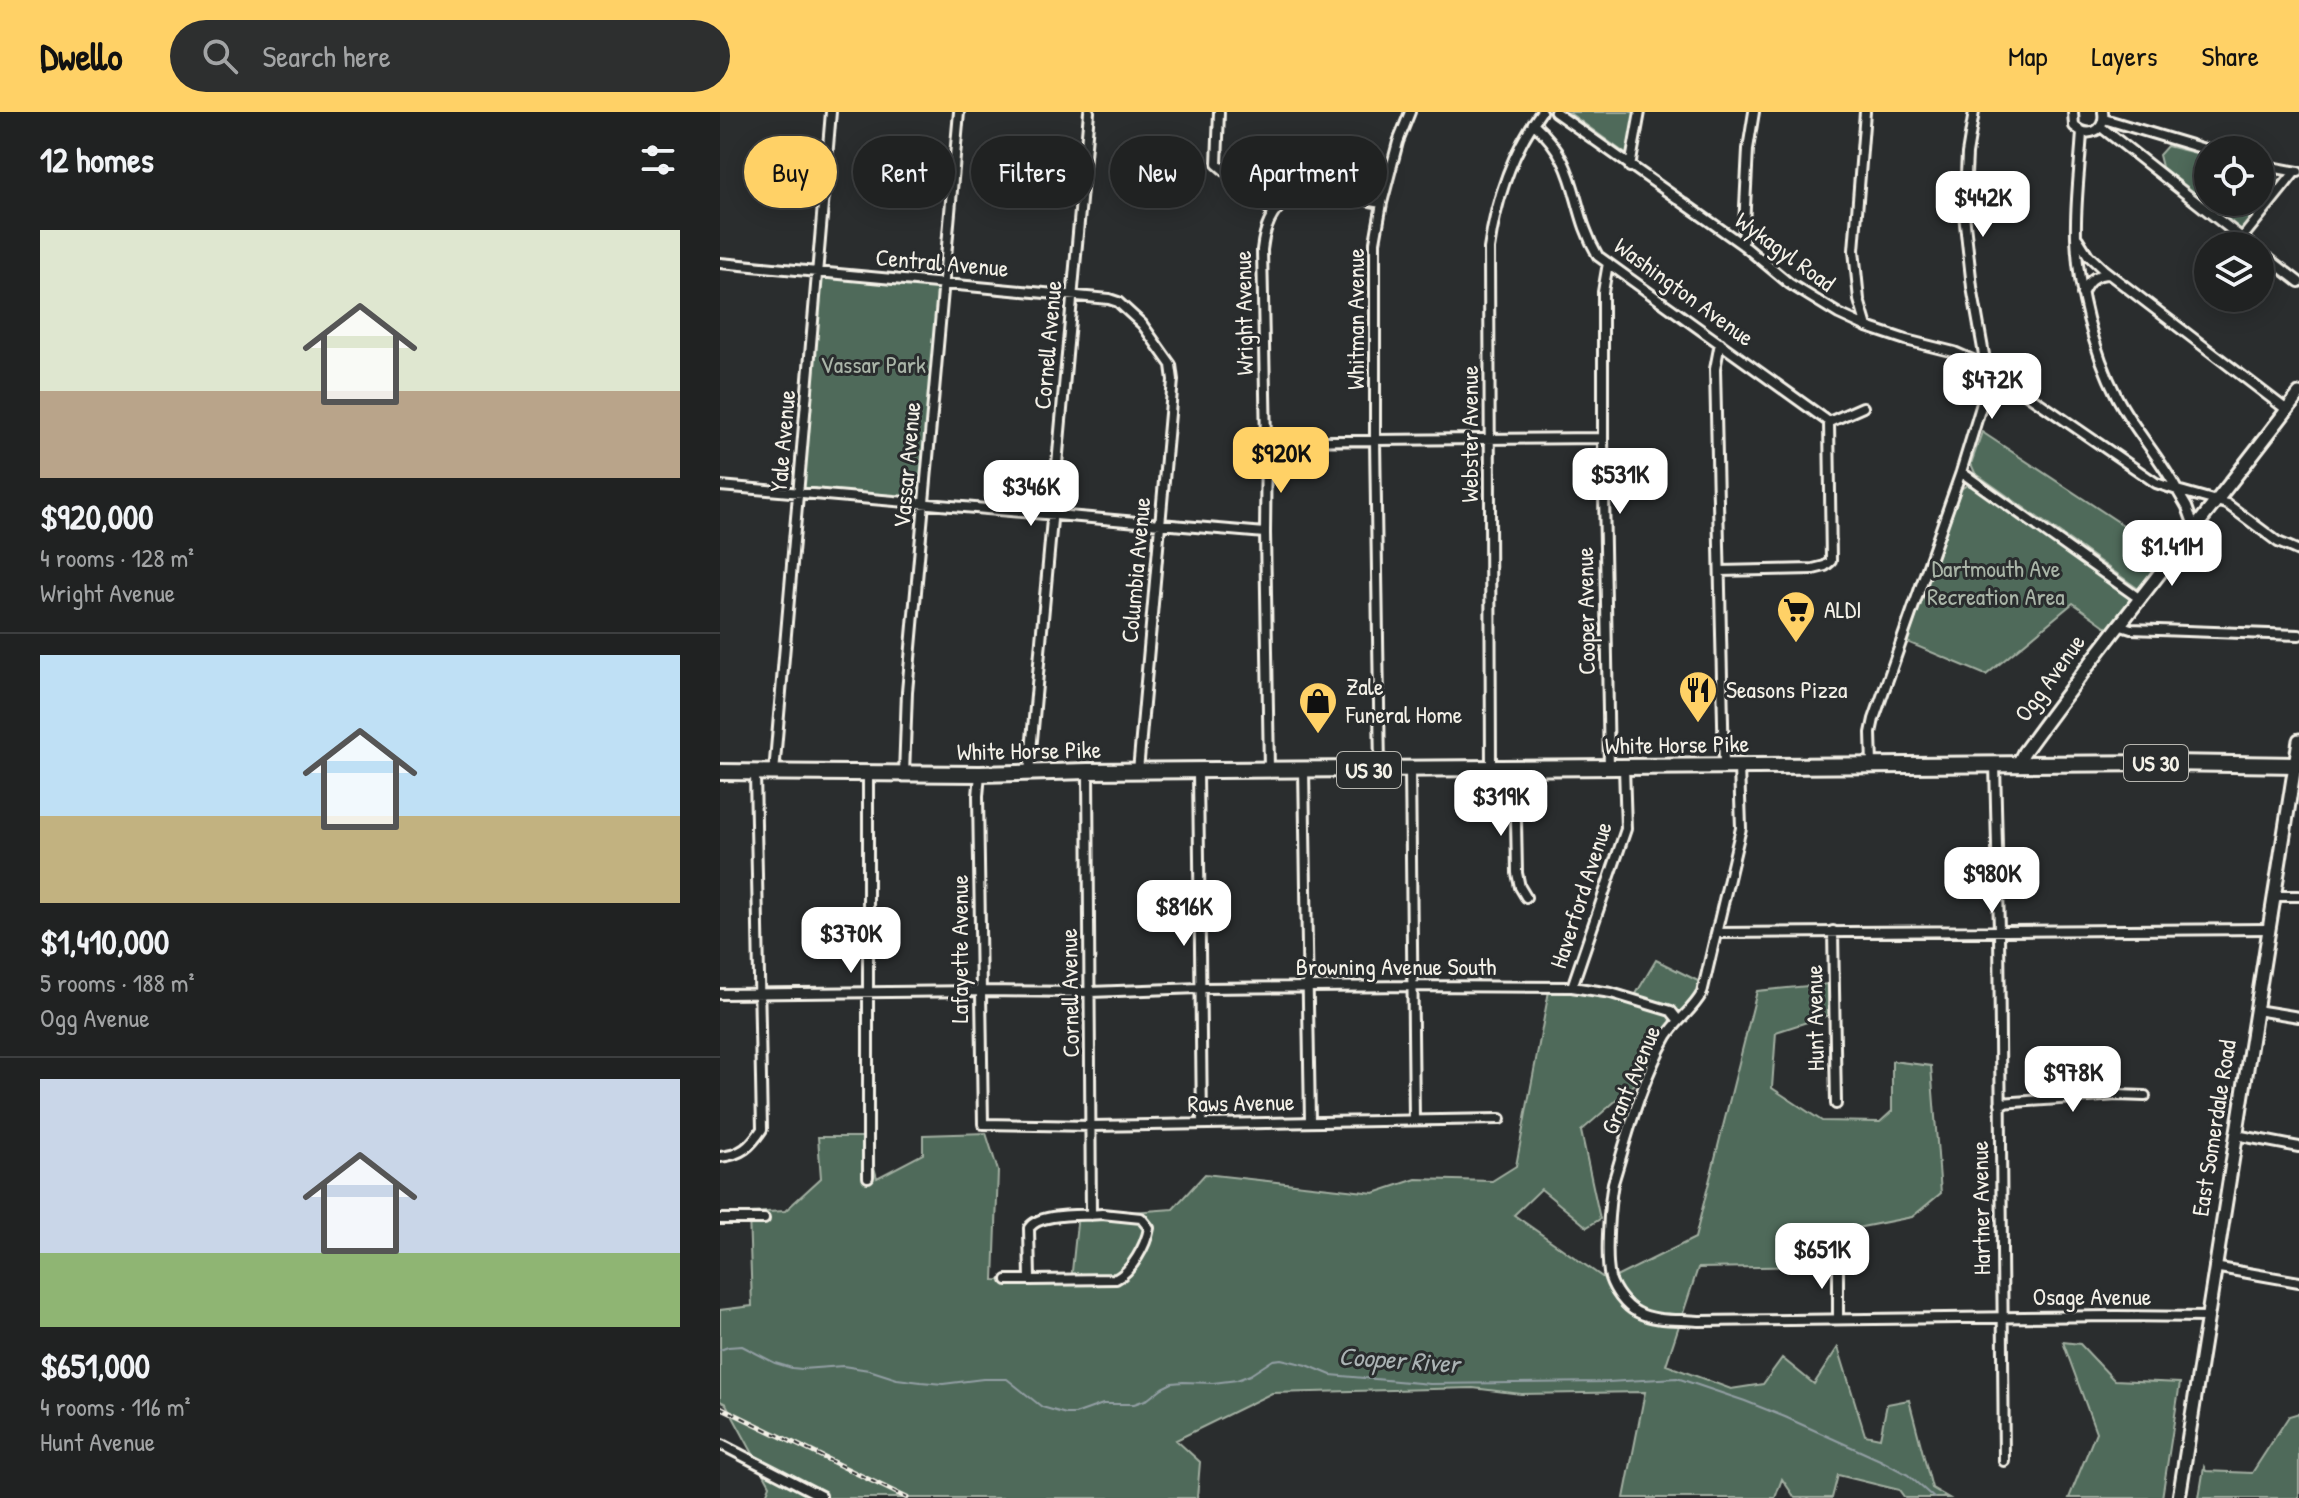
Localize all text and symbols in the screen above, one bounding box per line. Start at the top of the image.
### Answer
search box [170,20,730,92]
text: Dwello [40,30,122,82]
icon: search [198,34,242,78]
text: Search here [262,36,391,76]
text: Map [2008,37,2048,75]
text: Layers [2092,37,2157,75]
text: Share [2201,37,2259,75]
chip: Buy [744,136,837,208]
chip: Rent [853,136,955,208]
chip: Filters [971,136,1094,208]
chip: New [1110,136,1205,208]
chip: Apartment [1221,136,1387,208]
map controls [2194,136,2274,312]
button: locate [2194,136,2274,216]
text: 12 homes [40,137,154,183]
icon: filters [636,138,680,182]
pin: $442K [1927,171,2039,239]
text: $442K [1954,179,2012,214]
street label: Wykagyl Road [1729,204,1842,298]
street label: Washington Avenue [1608,230,1761,353]
button: layers [2194,232,2274,312]
street label: Central Avenue [874,240,1010,284]
street label: Whitman Avenue [1339,248,1371,390]
street label: Wright Avenue [1226,250,1260,376]
street label: Cornell Avenue [1025,279,1069,411]
icon: home [288,282,432,426]
park label: Vassar Park [820,348,926,380]
pin: $472K [1936,353,2048,421]
text: $472K [1961,361,2023,396]
street label: Webster Avenue [1453,365,1485,502]
street label: Yale Avenue [762,388,802,493]
street label: Vassar Avenue [885,400,927,529]
pin: $920K [1225,427,1337,495]
text: $920K [1251,435,1311,470]
pin: $531K [1564,448,1676,516]
text: $531K [1591,456,1649,491]
pin: $346K [975,460,1087,528]
text: $346K [1002,468,1060,503]
text: $920,000 [40,494,153,540]
street label: Columbia Avenue [1113,495,1157,644]
pin: $1.41M [2107,520,2237,588]
text: $1.41M [2141,528,2203,563]
text: 4 rooms · 128 m² [40,540,194,575]
street label: Cooper Avenue [1568,546,1602,675]
park label: Dartmouth Ave Recreation Area [1927,552,2065,612]
text: Wright Avenue [40,575,175,610]
supermarket icon: ALDI [1775,589,1817,644]
place label: ALDI [1824,593,1862,625]
street label: Ogg Avenue [2007,627,2092,728]
restaurant icon: Seasons Pizza [1677,669,1719,724]
place label: Zale Funeral Home [1345,670,1463,730]
place label: Seasons Pizza [1726,673,1847,705]
shop icon: Zale Funeral Home [1297,680,1339,735]
icon: home [288,707,432,851]
street label: White Horse Pike [1604,727,1750,761]
street label: White Horse Pike [956,733,1102,767]
road number: US 30 [2124,745,2188,781]
road number: US 30 [1337,752,1401,788]
pin: $319K [1445,770,1557,838]
text: $319K [1472,778,1530,813]
street label: Haverford Avenue [1541,817,1619,972]
pin: $980K [1936,847,2048,915]
text: $980K [1962,855,2022,890]
street label: Lafayette Avenue [943,874,975,1023]
pin: $816K [1128,880,1240,948]
text: $816K [1155,888,1213,923]
pin: $370K [795,907,907,975]
text: $370K [820,915,882,950]
text: $1,410,000 [40,919,169,965]
street label: Cornell Avenue [1052,928,1086,1058]
street label: Browning Avenue South [1296,950,1496,982]
street label: Hunt Avenue [1797,964,1831,1071]
text: 5 rooms · 188 m² [40,965,194,1000]
text: Ogg Avenue [40,1000,150,1035]
street label: Grant Avenue [1593,1020,1668,1139]
street label: East Somerdale Road [2183,1037,2243,1218]
pin: $978K [2017,1046,2129,1114]
text: $978K [2043,1054,2103,1089]
street label: Raws Avenue [1187,1085,1295,1119]
icon: home [288,1131,432,1275]
street label: Hartner Avenue [1963,1140,1997,1275]
pin: $651K [1766,1223,1878,1291]
text: $651K [1793,1231,1851,1266]
street label: Osage Avenue [2033,1280,2152,1312]
water label: Cooper River [1337,1338,1464,1382]
text: $651,000 [40,1343,150,1389]
text: 4 rooms · 116 m² [40,1389,190,1424]
text: Hunt Avenue [40,1424,155,1459]

